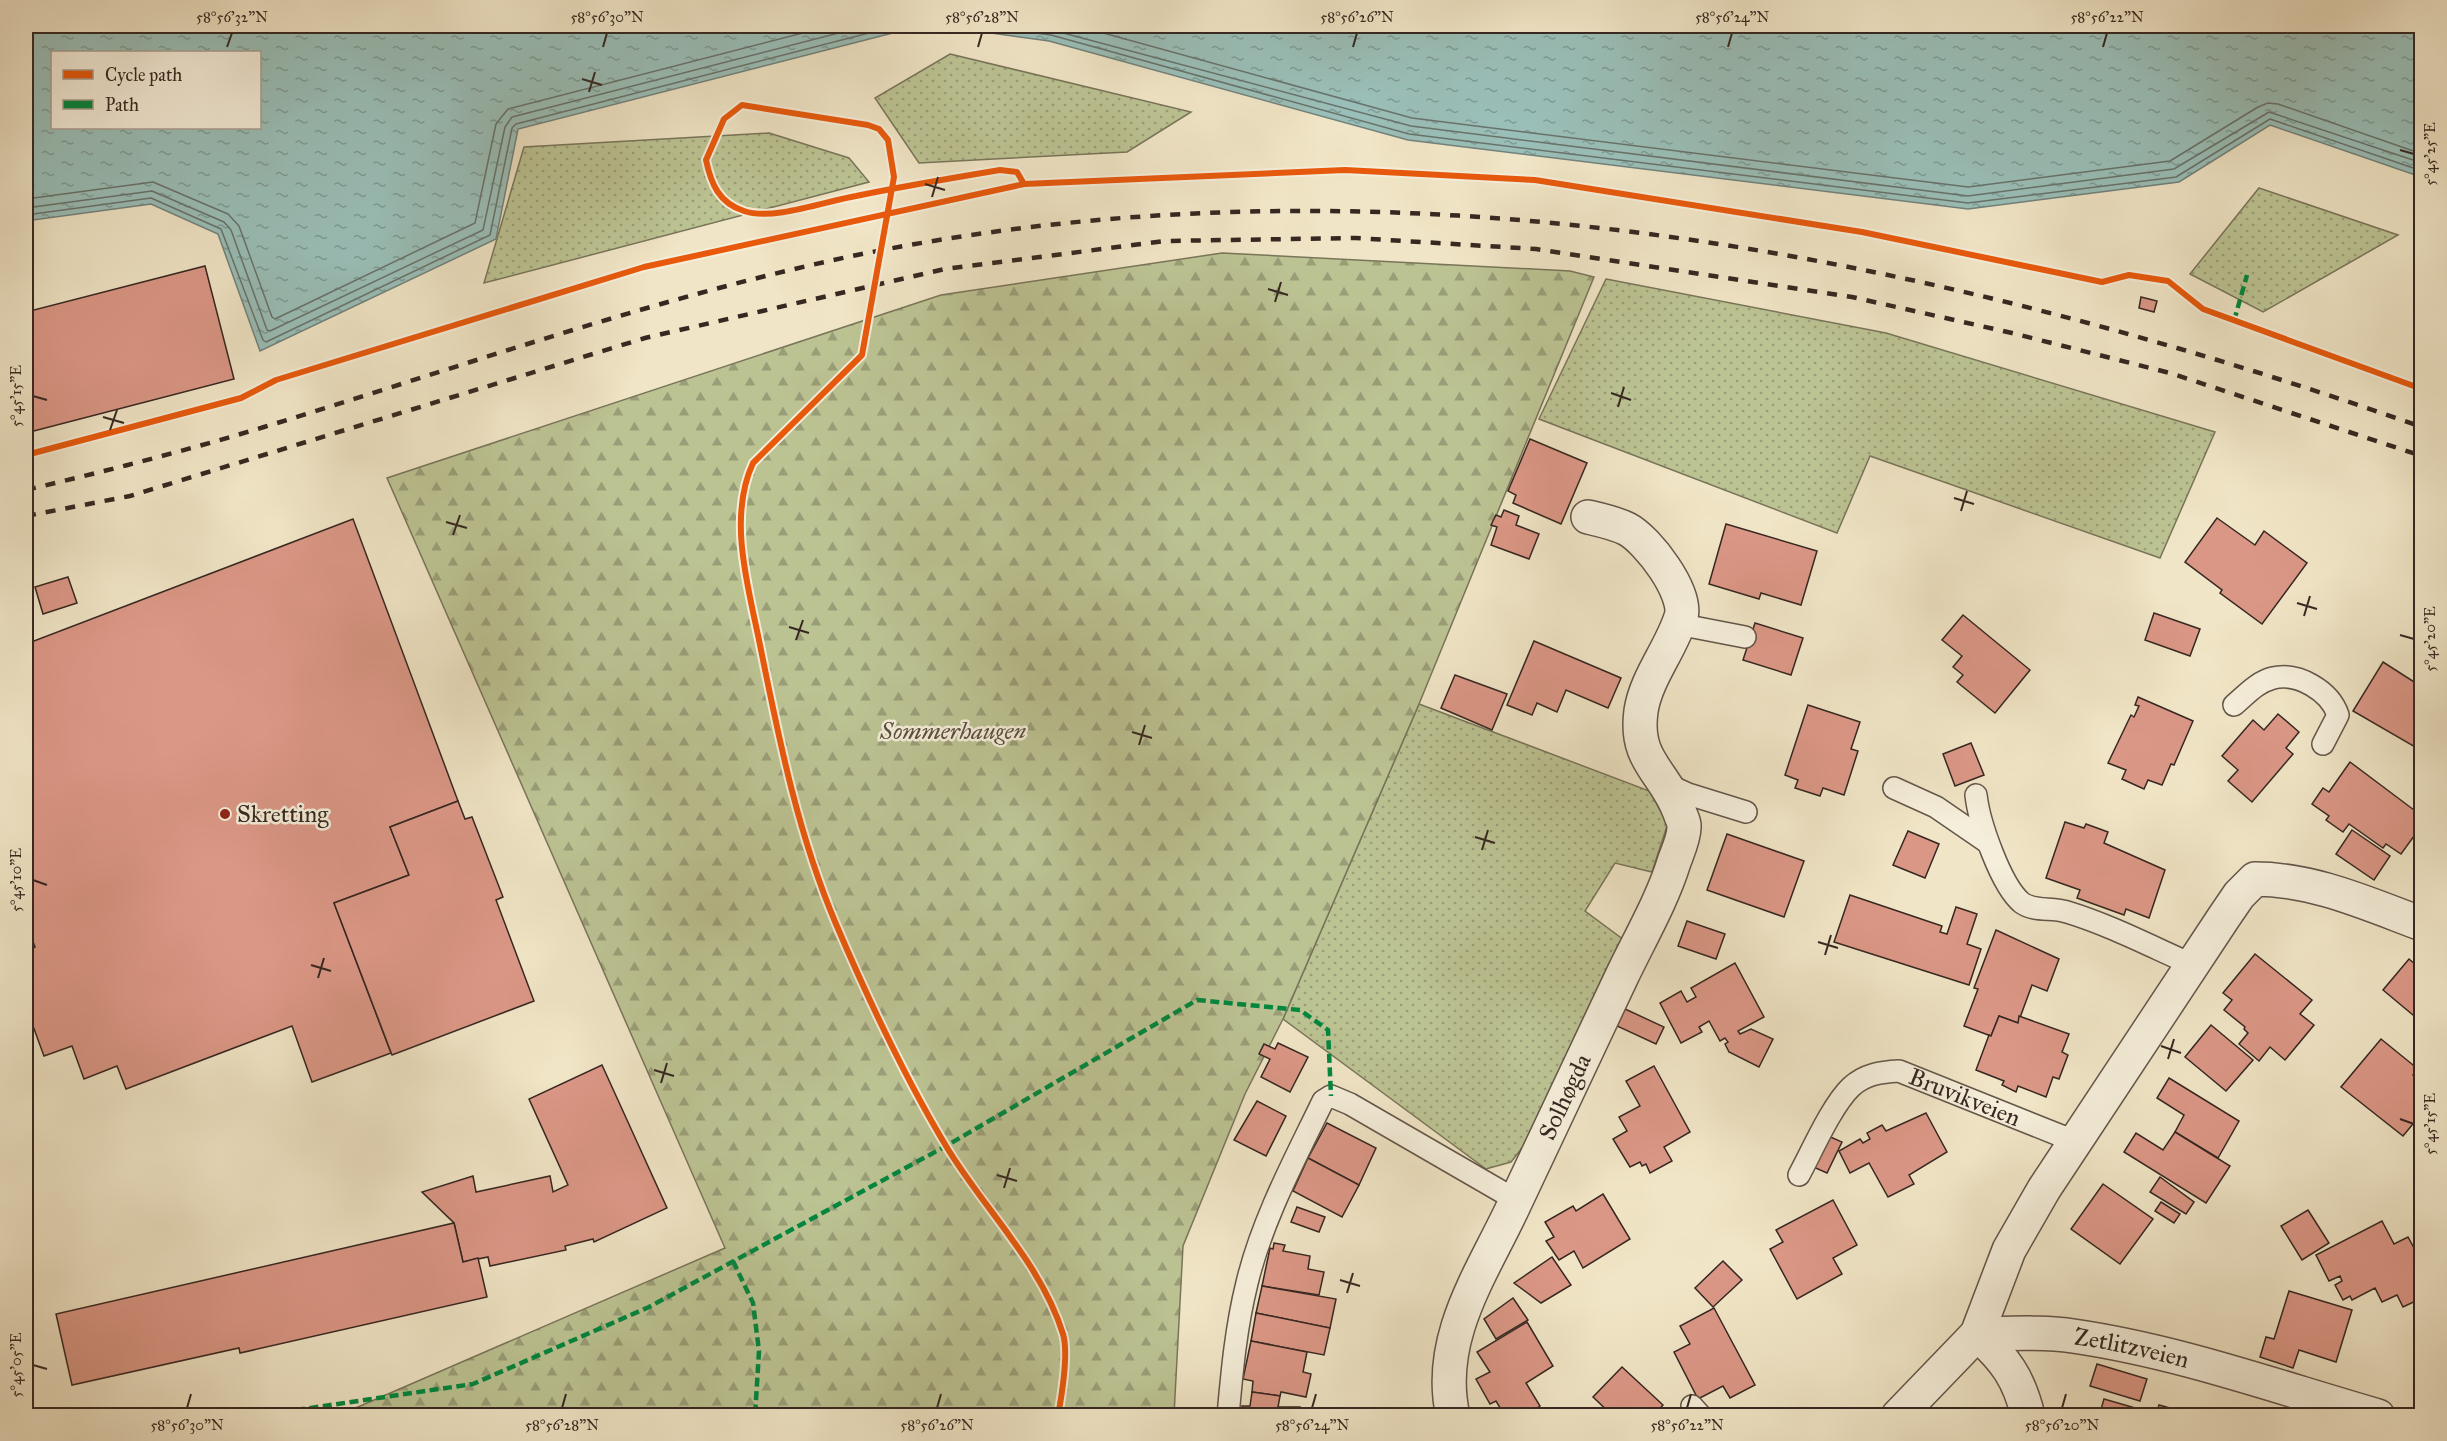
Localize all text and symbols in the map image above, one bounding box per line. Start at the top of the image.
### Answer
text: 58°56'32"N [196,8,268,26]
text: 58°56'30"N [570,8,644,26]
text: 58°56'28"N [945,8,1019,26]
text: 58°56'26"N [1320,8,1394,26]
text: 58°56'24"N [1695,8,1769,26]
text: 58°56'22"N [2070,8,2144,26]
legend [51,51,261,129]
text: Cycle path [105,64,182,86]
text: Path [105,94,139,116]
text: 5°45'25"E [2421,122,2439,186]
text: 5°45'15"E [7,365,25,427]
text: 5°45'20"E [2421,606,2439,672]
park label: Sommerhaugen [879,716,1026,746]
place label: Skretting [237,799,329,829]
marker: Skretting [218,807,232,821]
text: 5°45'10"E [7,848,25,912]
street label: Solhøgda [1532,1048,1598,1145]
street label: Bruvikveien [1904,1061,2025,1133]
text: 5°45'15"E [2421,1093,2439,1155]
street label: Zetlitzveien [2072,1321,2192,1375]
text: 5°45'05"E [7,1332,25,1397]
text: 58°56'30"N [150,1416,224,1434]
text: 58°56'28"N [525,1416,599,1434]
text: 58°56'26"N [900,1416,974,1434]
text: 58°56'24"N [1275,1416,1349,1434]
text: 58°56'22"N [1650,1416,1724,1434]
text: 58°56'20"N [2025,1416,2100,1434]

